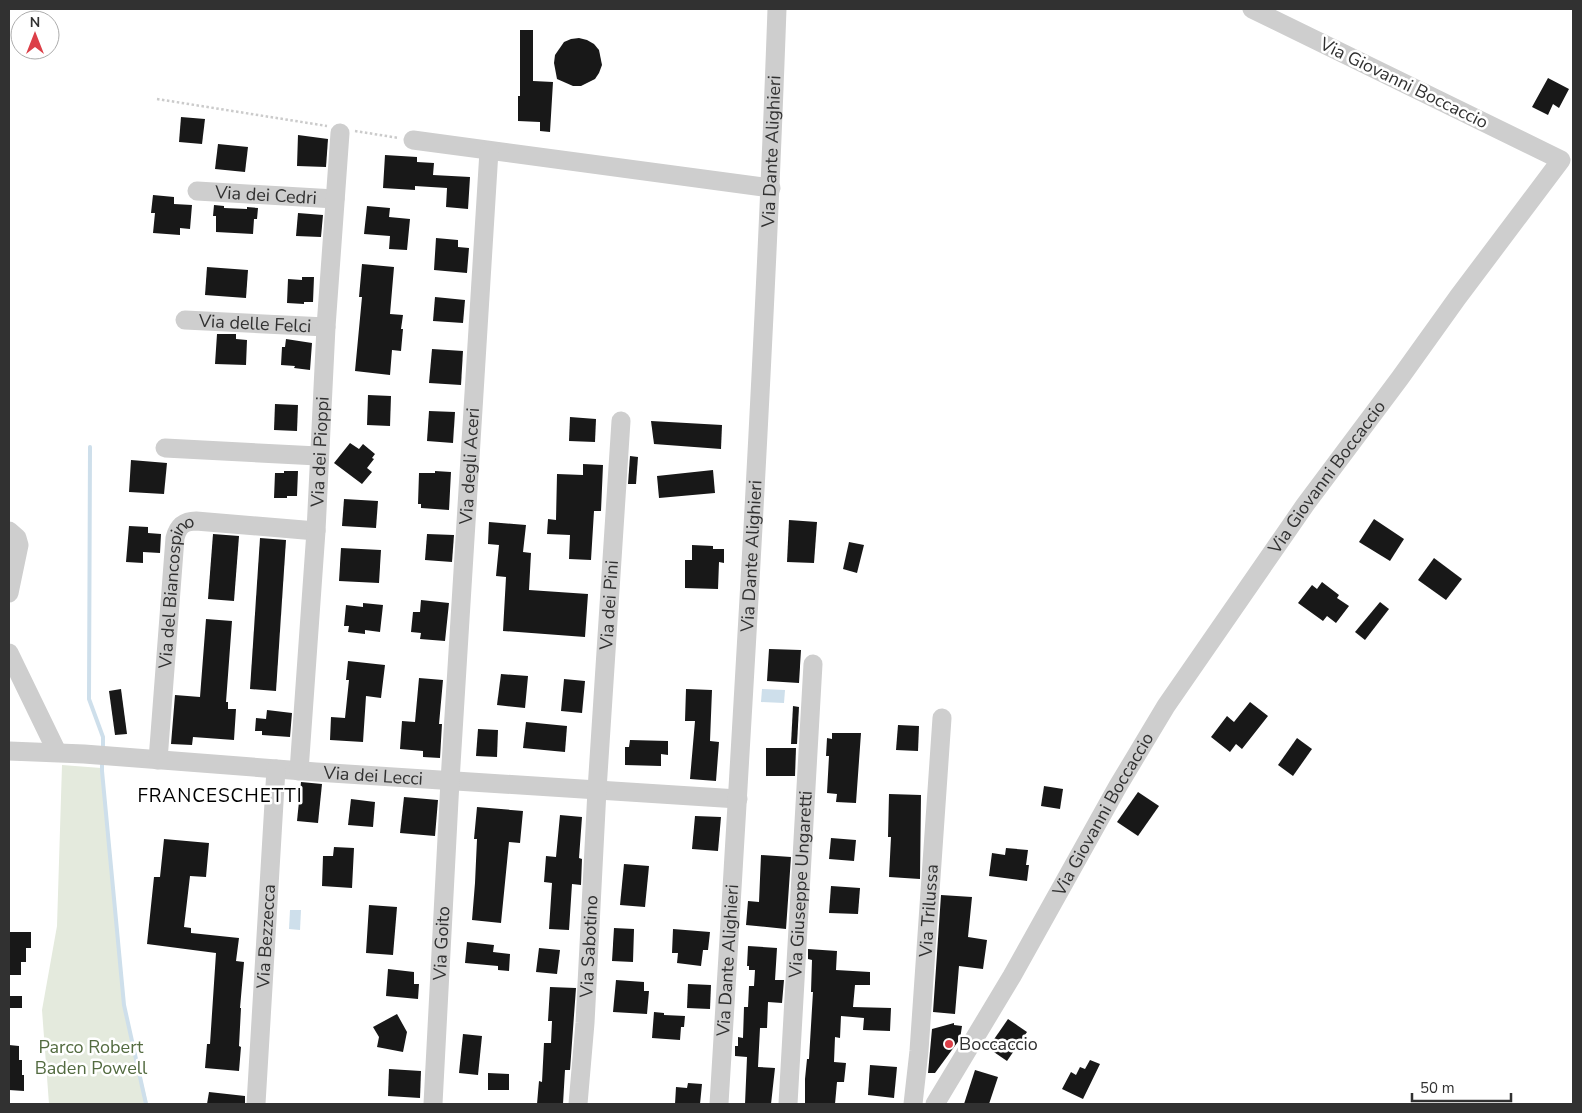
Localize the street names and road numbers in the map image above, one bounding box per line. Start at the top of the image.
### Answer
street label: Via Giovanni Boccaccio [1315,31,1492,134]
street label: Via Dante Alighieri [756,75,787,229]
street label: Via dei Cedri [213,180,317,210]
street label: Via delle Felci [197,309,312,338]
street label: Via dei Pioppi [305,396,335,508]
street label: Via Giovanni Boccaccio [1262,396,1391,560]
street label: Via degli Aceri [454,407,485,526]
street label: Via Dante Alighieri [735,479,768,634]
street label: Via del Biancospino [153,509,197,671]
street label: Via dei Pini [594,559,624,652]
street label: Via Giovanni Boccaccio [1046,728,1159,901]
street label: Via dei Lecci [322,760,424,791]
street label: Via Giuseppe Ungaretti [783,790,818,980]
street label: Via Trilussa [913,863,944,959]
street label: Via Bezzecca [251,883,281,990]
street label: Via Dante Alighieri [711,884,744,1038]
street label: Via Sabotino [574,895,604,999]
street label: Via Goito [427,905,455,982]

